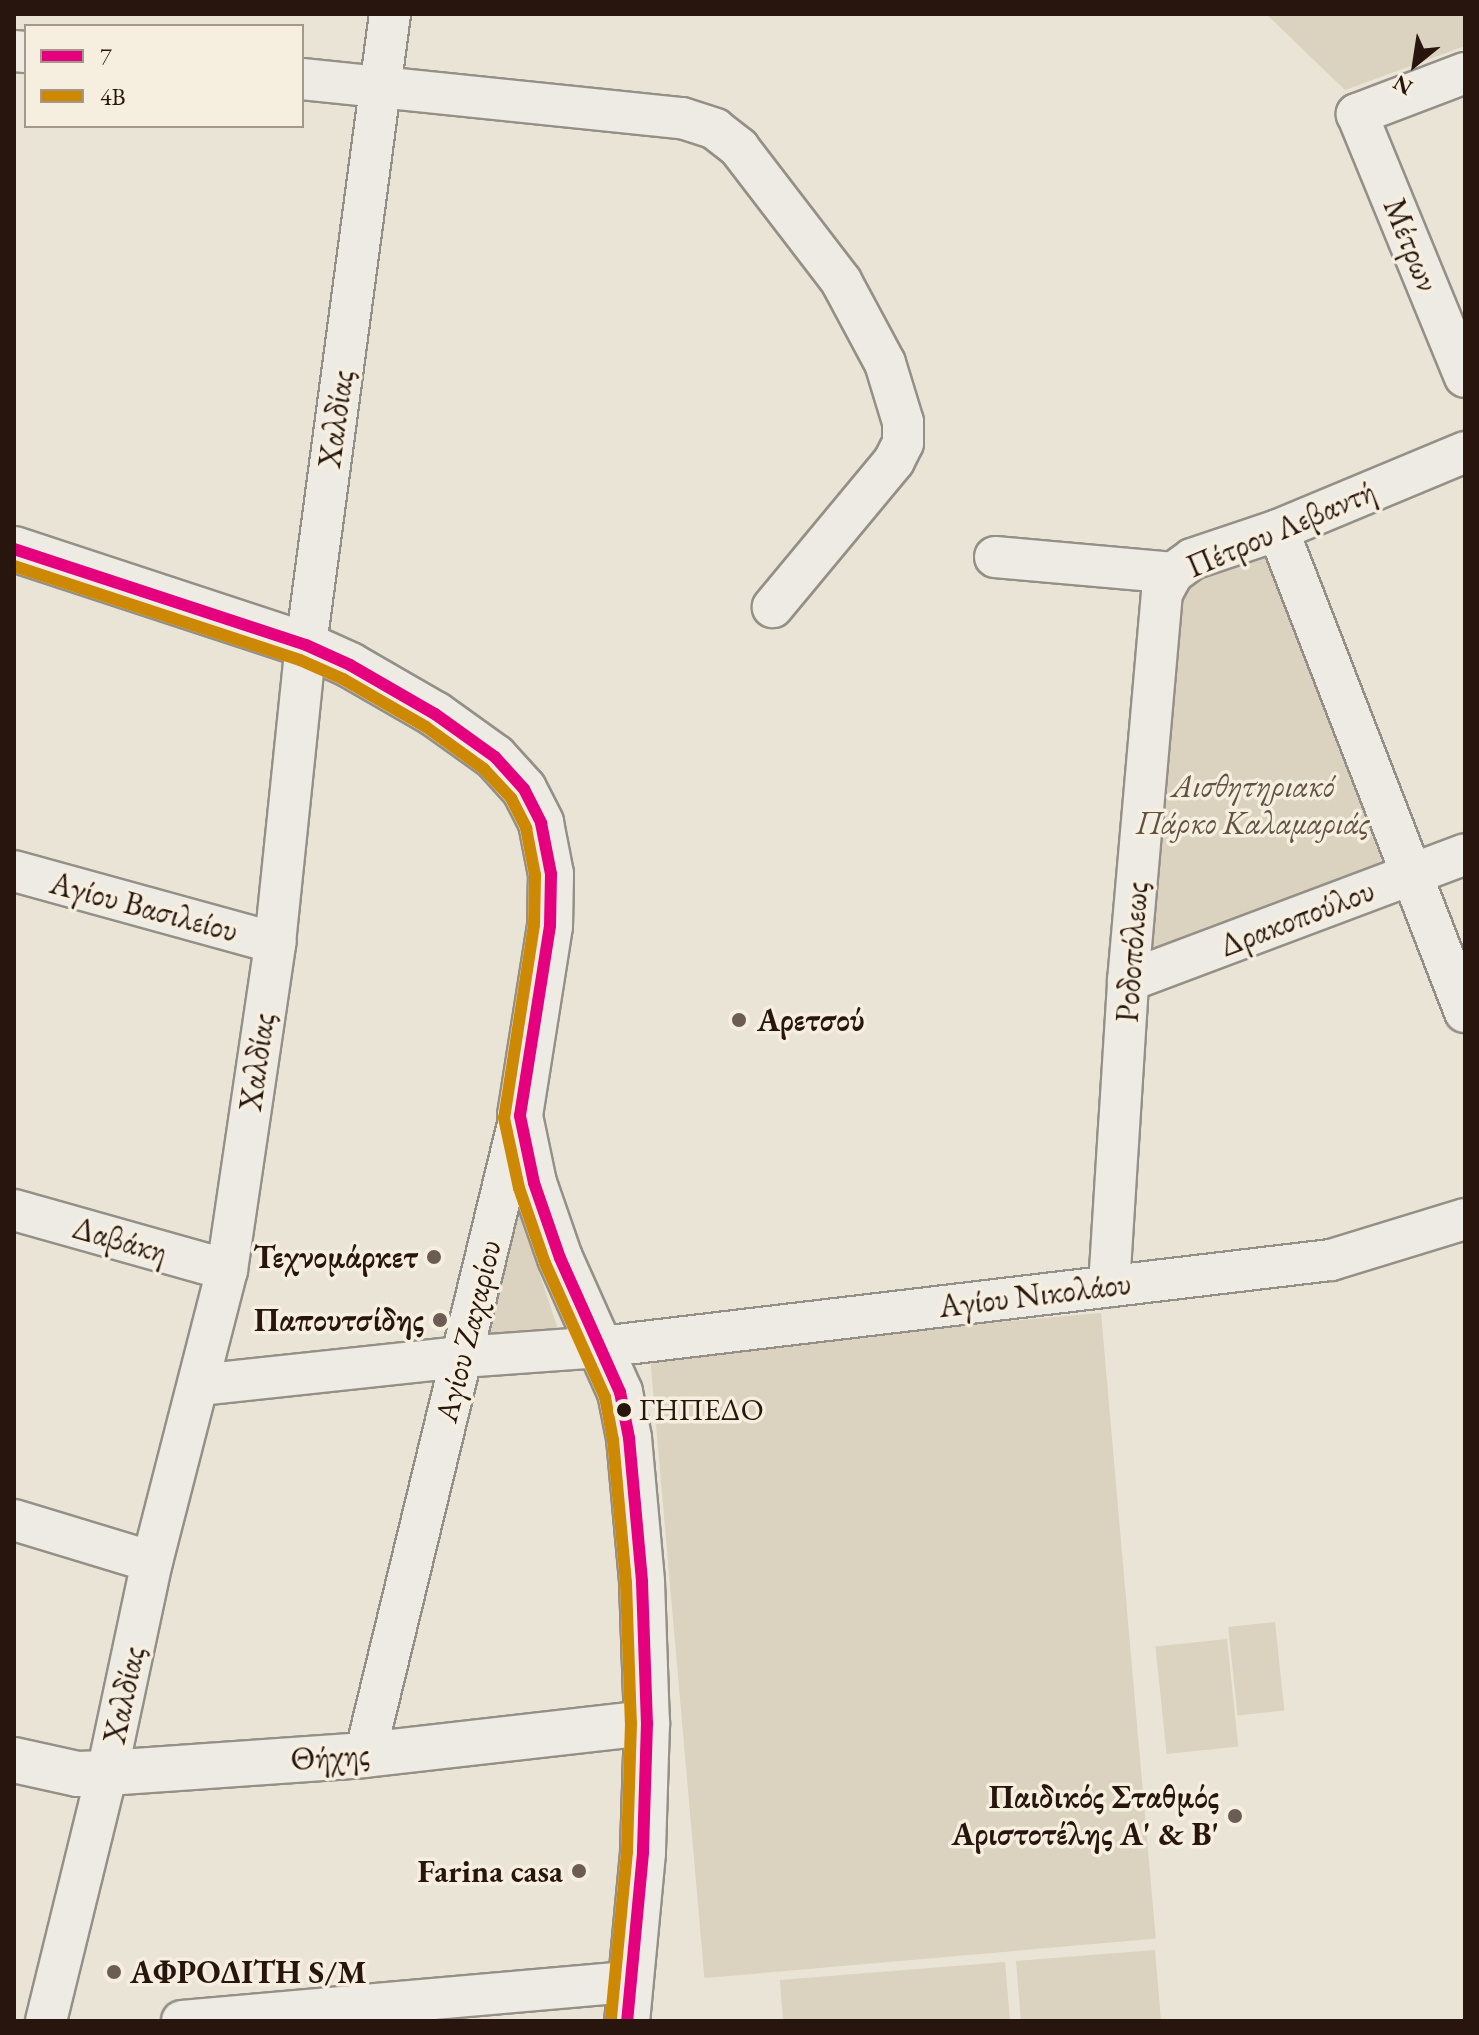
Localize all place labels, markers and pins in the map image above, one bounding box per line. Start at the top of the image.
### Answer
place label: Αρετσού [757,1001,865,1039]
marker: Αρετσού [728,1009,750,1031]
place label: Τεχνομάρκετ [253,1238,418,1276]
marker: Τεχνομάρκετ [425,1248,443,1266]
place label: Παπουτσίδης [254,1301,424,1339]
marker: Παπουτσίδης [431,1311,449,1329]
place label: ΓΗΠΕΔΟ [639,1392,764,1428]
marker: ΓΗΠΕΔΟ [616,1402,632,1418]
place label: Παιδικός Σταθμός Αριστοτέλης Α' & Β' [951,1779,1219,1854]
marker: Παιδικός Σταθμός Αριστοτέλης Α' & Β' [1226,1807,1244,1825]
place label: Farina casa [418,1852,563,1890]
marker: Farina casa [570,1862,588,1880]
place label: ΑΦΡΟΔΙΤΗ S/M [130,1953,367,1991]
marker: ΑΦΡΟΔΙΤΗ S/M [105,1963,123,1981]

